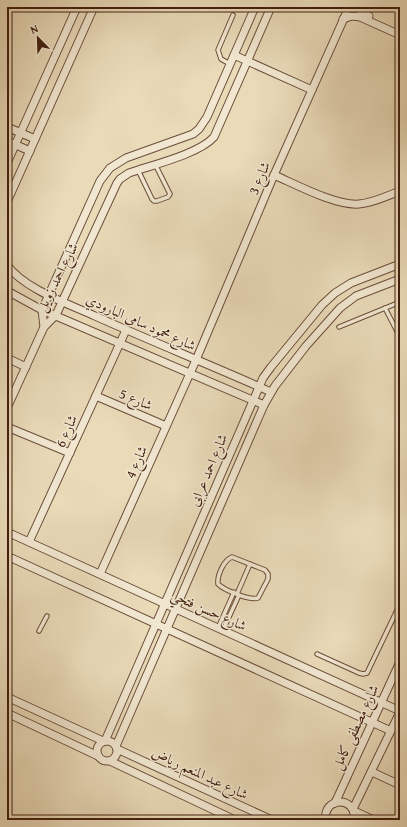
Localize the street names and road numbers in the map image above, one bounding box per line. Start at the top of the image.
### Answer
street label: شارع 3 [243,158,277,198]
street label: شارع احمد زويل [31,239,85,316]
street label: شارع محمود سامى البارودي [82,289,199,357]
street label: شارع 5 [116,383,156,417]
street label: شارع 6 [50,411,84,451]
street label: شارع احمد عرابى [184,431,234,510]
street label: شارع 4 [120,442,154,482]
street label: شارع حسن فتحي [167,584,250,638]
street label: شارع مصطفى كامل [327,681,385,774]
street label: شارع عبد المنعم رياض [147,742,251,808]

